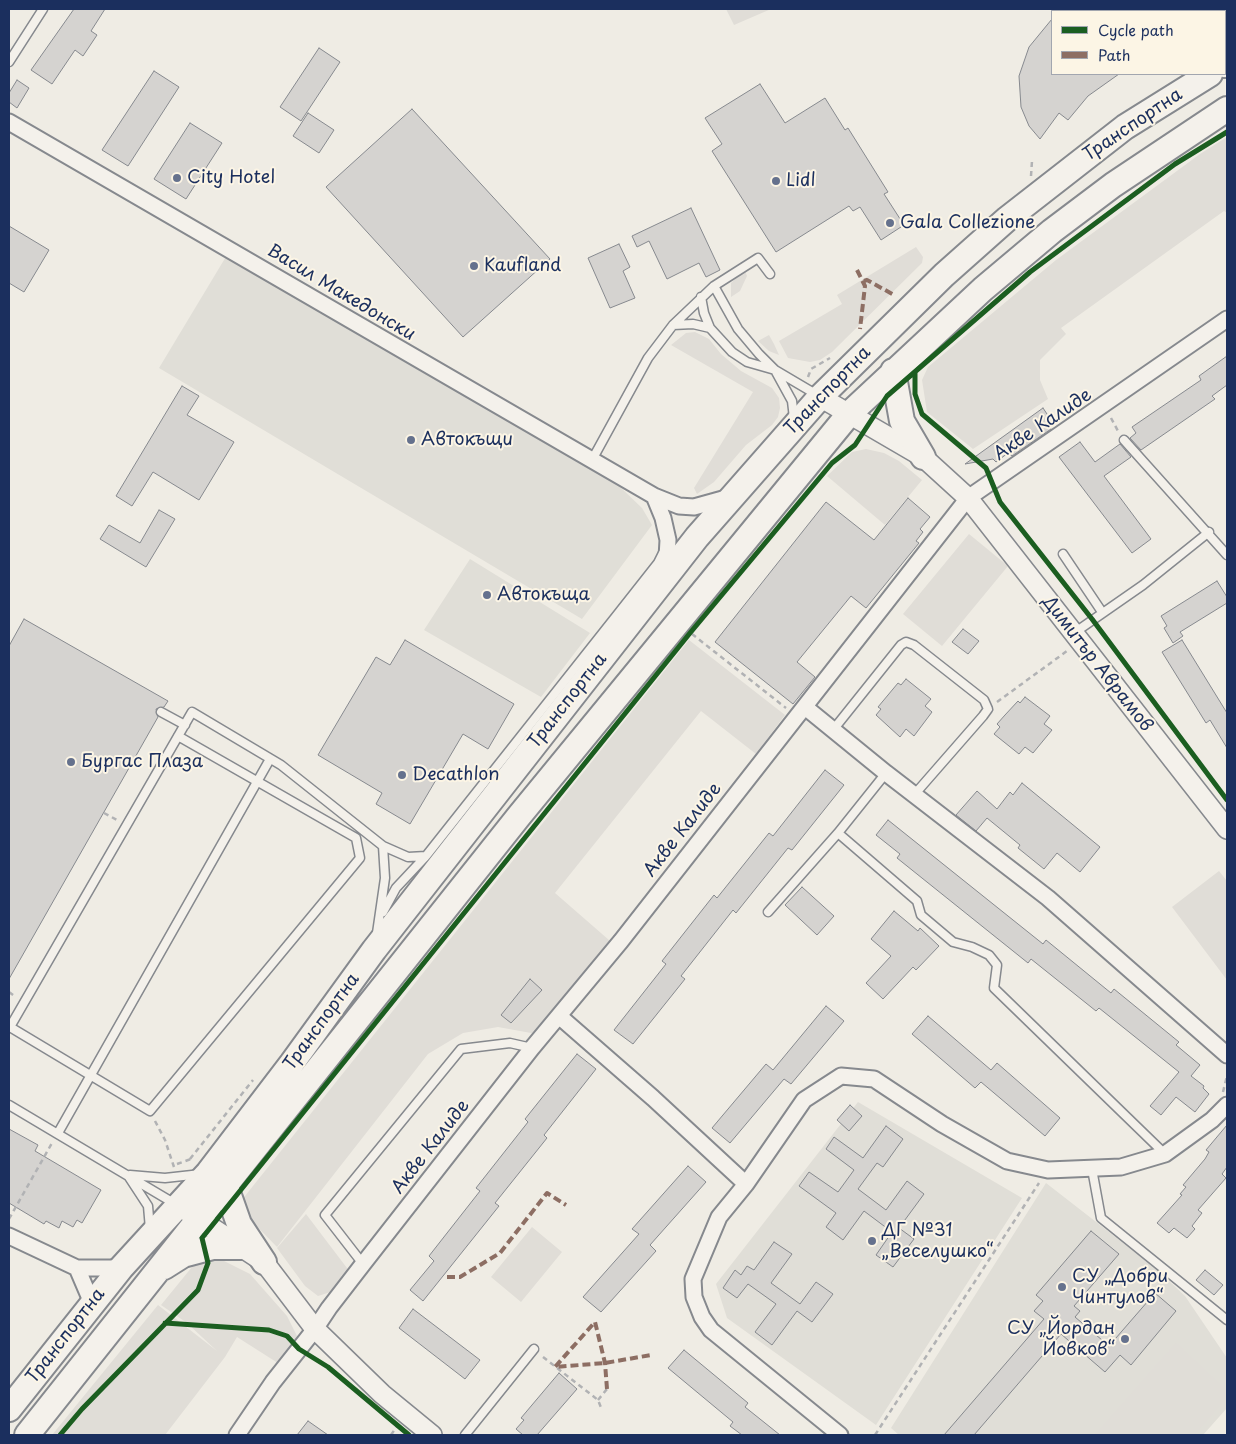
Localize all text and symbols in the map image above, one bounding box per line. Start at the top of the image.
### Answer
legend [1051,10,1226,75]
text: Cycle path [1098,18,1174,41]
text: Path [1098,43,1130,66]
street label: Транспортна [1079,84,1187,166]
place label: City Hotel [187,167,275,189]
place label: Lidl [786,170,816,192]
marker: City Hotel [171,172,183,184]
marker: Lidl [770,175,782,187]
place label: Gala Collezione [900,212,1035,234]
marker: Gala Collezione [884,217,896,229]
street label: Васил Македонски [263,240,419,346]
place label: Kaufland [484,255,561,277]
marker: Kaufland [468,260,480,272]
street label: Транспортна [780,342,876,440]
street label: Акве Калиде [990,384,1096,466]
place label: Автокъщи [421,429,513,451]
marker: Автокъщи [405,434,417,446]
place label: Автокъща [497,584,590,606]
marker: Автокъща [481,589,493,601]
street label: Димитър Аврамов [1037,592,1157,736]
street label: Транспортна [524,649,612,753]
place label: Бургас Плаза [81,751,203,773]
marker: Бургас Плаза [65,756,77,768]
place label: Decathlon [412,764,500,786]
marker: Decathlon [396,769,408,781]
street label: Акве Калиде [640,779,726,881]
street label: Транспортна [280,969,364,1075]
street label: Акве Калиде [388,1096,474,1198]
place label: ДГ №31 „Веселушко“ [882,1220,993,1262]
marker: ДГ №31 „Веселушко“ [866,1235,878,1247]
place label: СУ „Добри Чинтулов“ [1072,1266,1168,1308]
marker: СУ „Добри Чинтулов“ [1056,1281,1068,1293]
street label: Транспортна [22,1284,110,1388]
place label: СУ „Йордан Йовков“ [1007,1318,1115,1360]
marker: СУ „Йордан Йовков“ [1119,1333,1131,1345]

